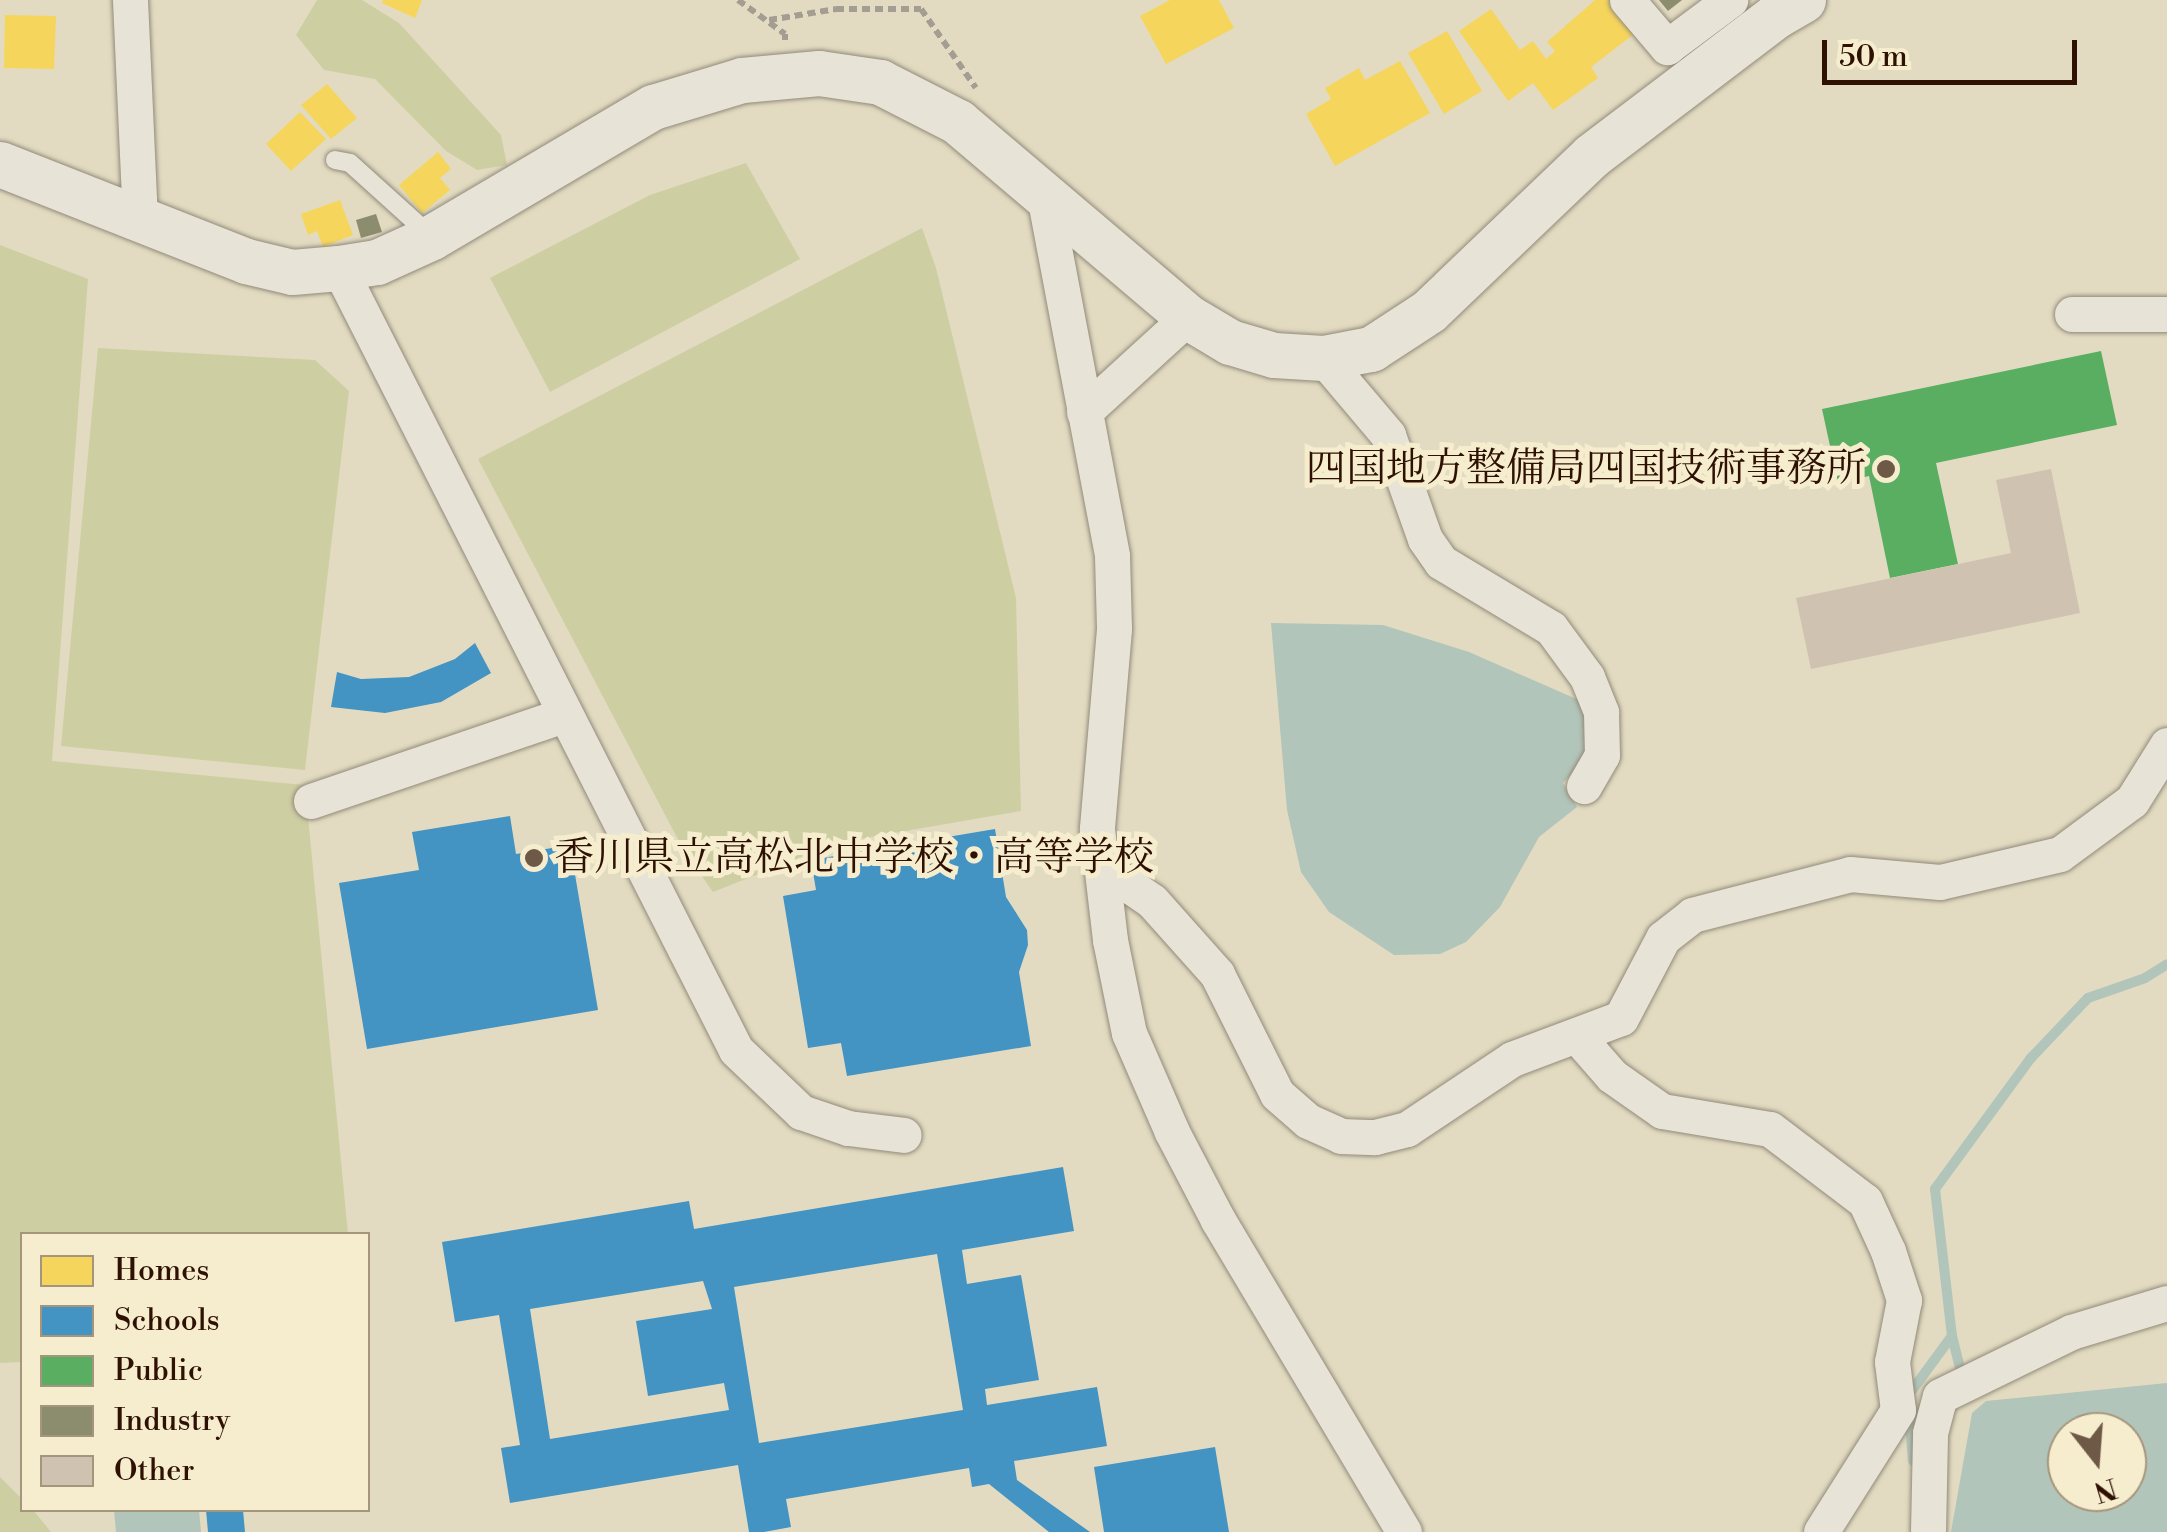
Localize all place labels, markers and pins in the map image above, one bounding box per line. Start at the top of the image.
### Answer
place label: 四国地方整備局四国技術事務所 [1306,445,1866,493]
marker: 四国地方整備局四国技術事務所 [1875,458,1897,480]
place label: 香川県立高松北中学校・高等学校 [554,834,1154,882]
marker: 香川県立高松北中学校・高等学校 [523,847,545,869]

